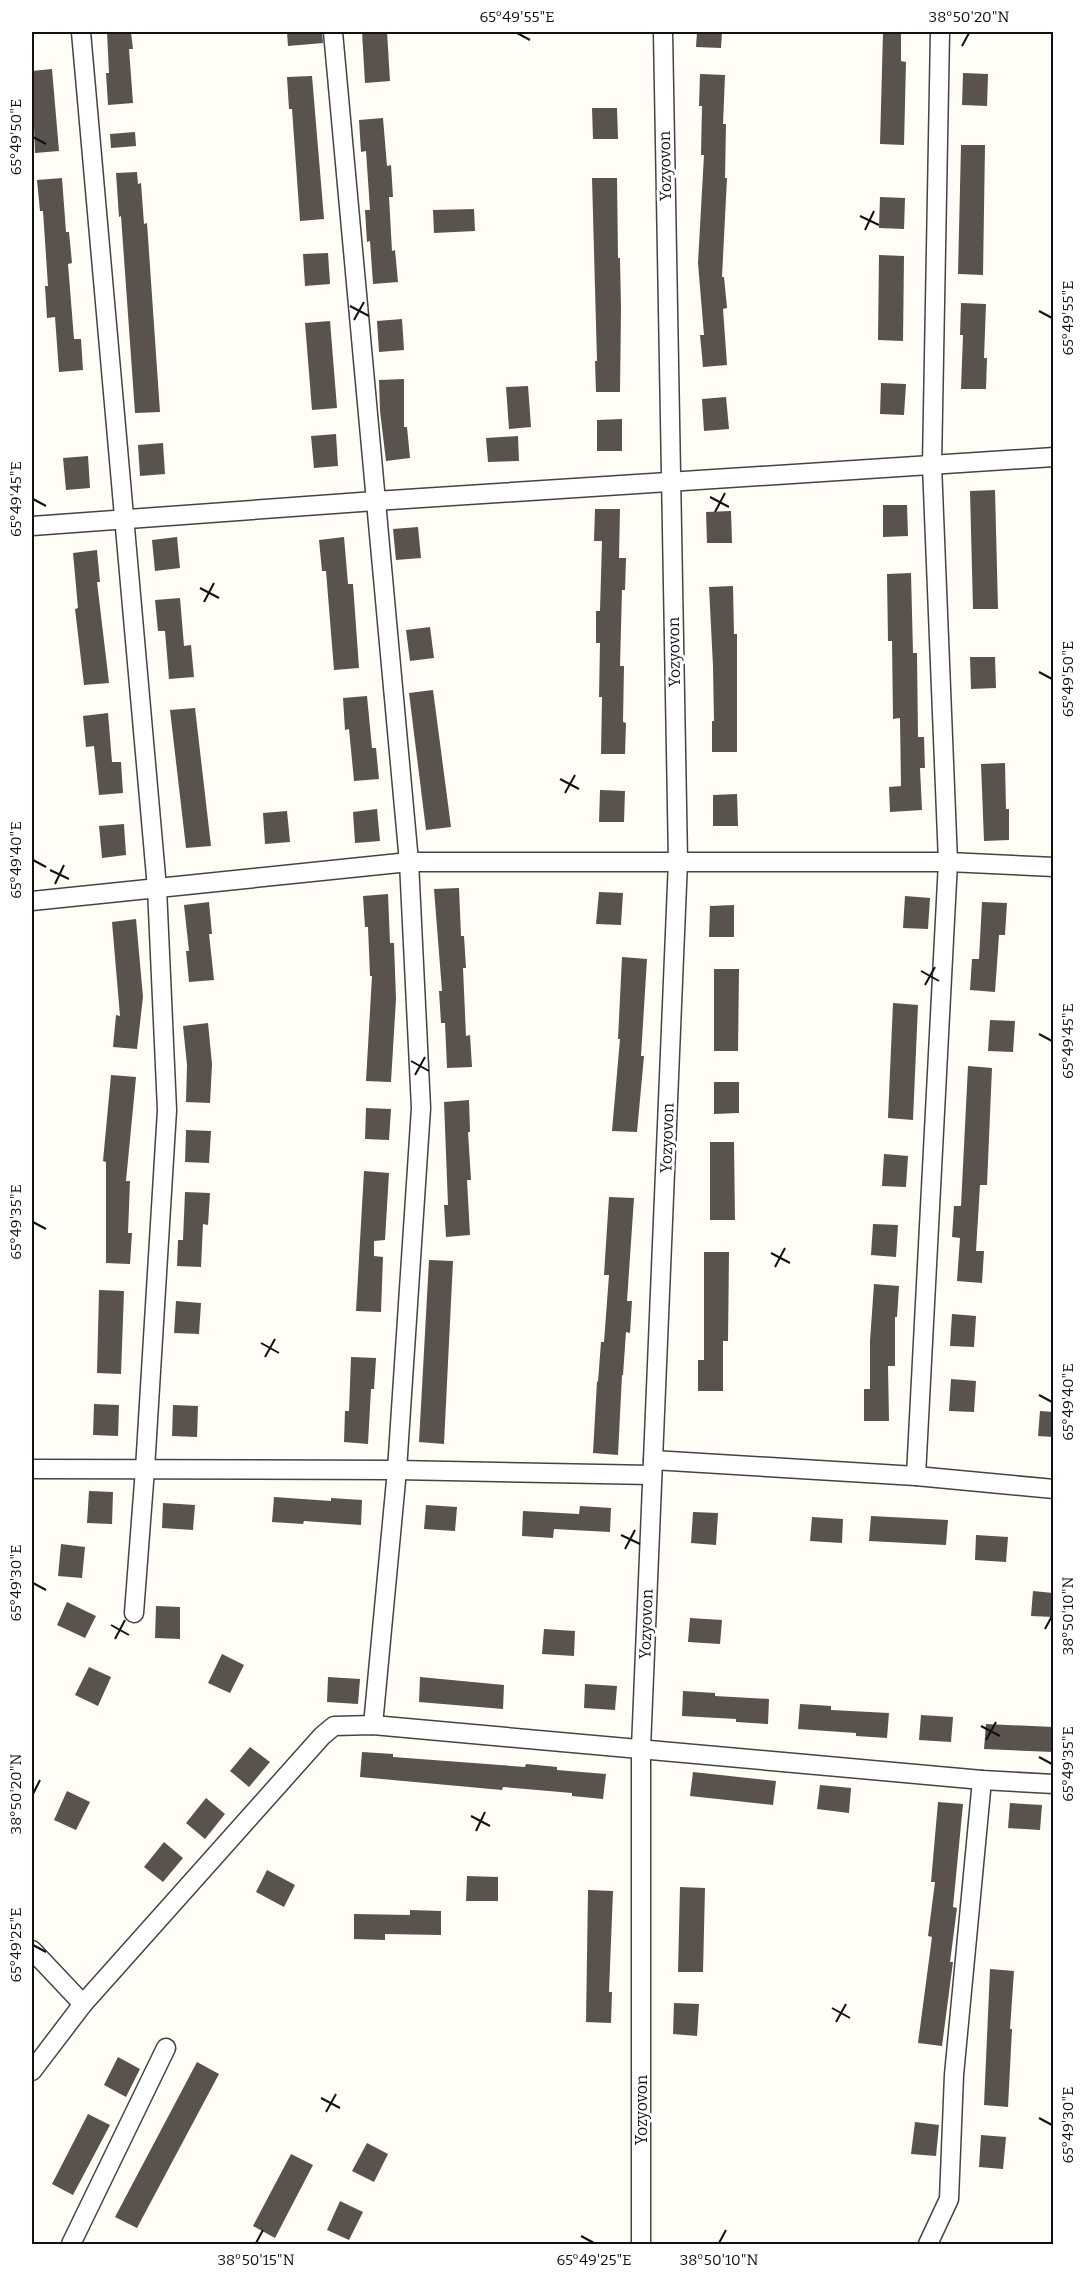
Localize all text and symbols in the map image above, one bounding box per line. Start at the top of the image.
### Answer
text: 65°49'55"E [479,8,555,26]
text: 38°50'20"N [929,8,1010,26]
text: 65°49'50"E [7,99,25,175]
street label: Yozyovon [655,131,675,201]
text: 65°49'55"E [1059,280,1077,356]
text: 65°49'45"E [7,461,25,537]
street label: Yozyovon [664,617,684,687]
text: 65°49'50"E [1059,641,1077,717]
text: 65°49'40"E [7,821,25,899]
text: 65°49'45"E [1059,1003,1077,1079]
street label: Yozyovon [656,1103,678,1173]
text: 65°49'35"E [7,1184,25,1260]
text: 65°49'40"E [1059,1363,1077,1441]
text: 65°49'30"E [7,1544,25,1622]
text: 38°50'10"N [1059,1577,1077,1655]
street label: Yozyovon [635,1589,657,1659]
text: 65°49'35"E [1059,1726,1077,1802]
text: 38°50'20"N [7,1753,25,1834]
text: 65°49'25"E [7,1907,25,1983]
street label: Yozyovon [632,2075,651,2145]
text: 65°49'30"E [1059,2086,1077,2164]
text: 38°50'15"N [217,2251,295,2269]
text: 65°49'25"E [556,2251,632,2269]
text: 38°50'10"N [680,2251,758,2269]

